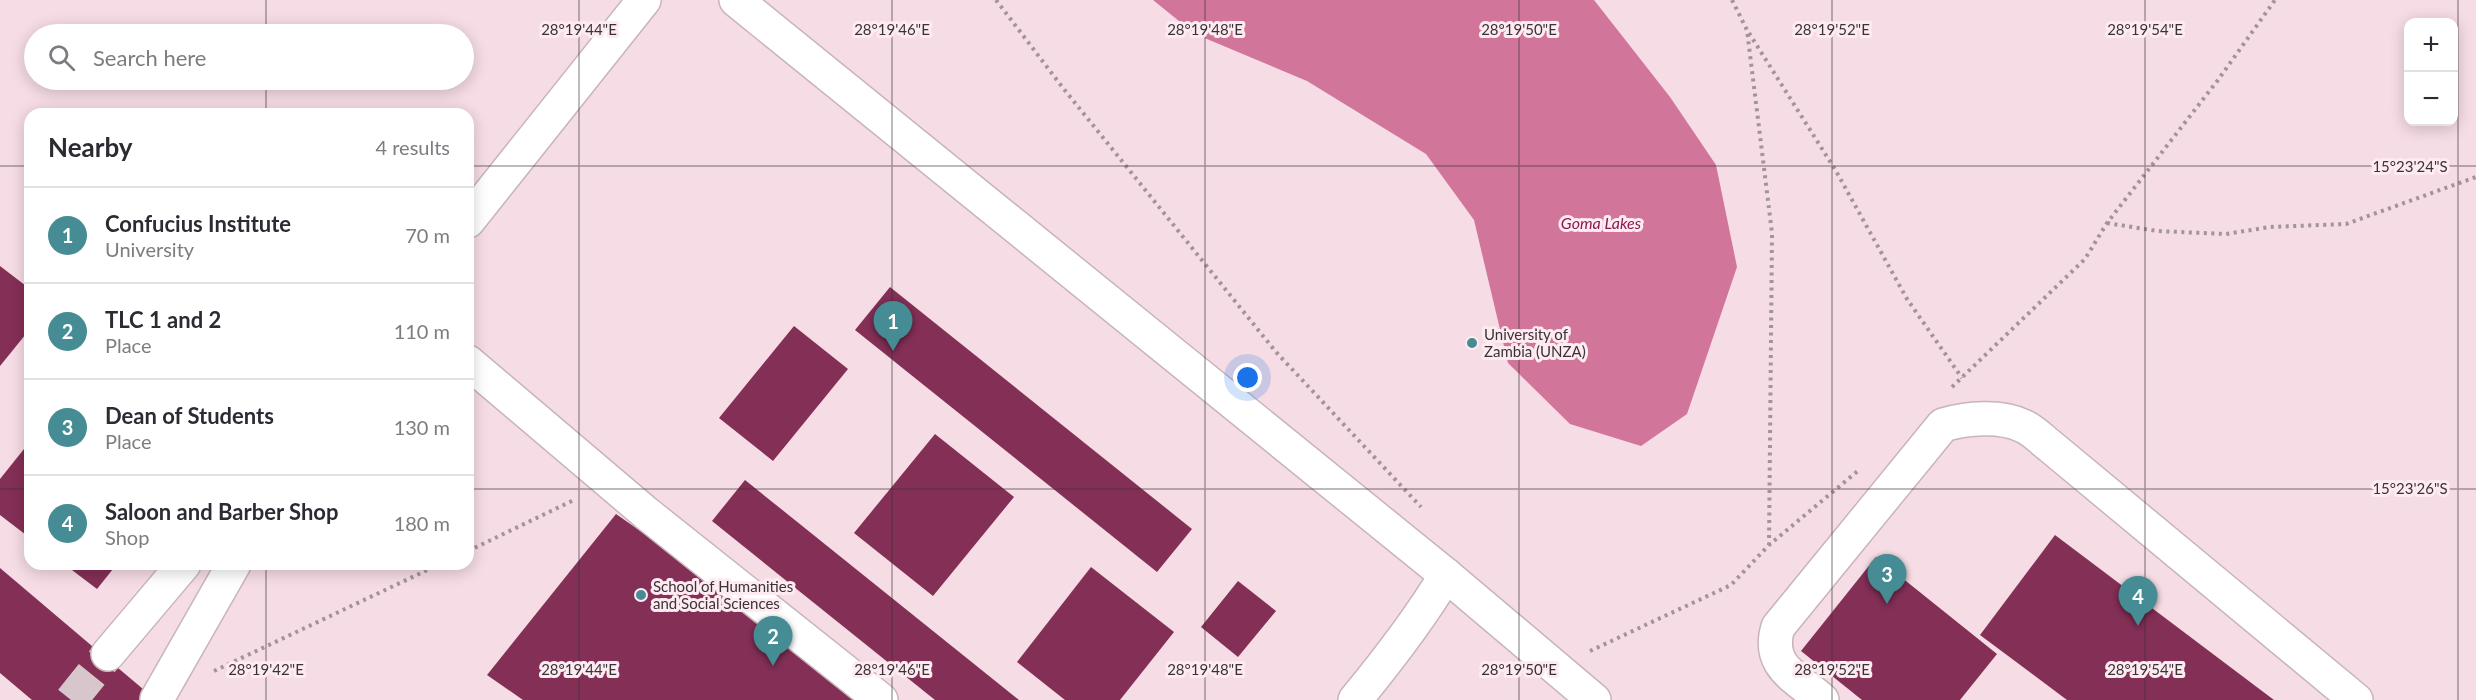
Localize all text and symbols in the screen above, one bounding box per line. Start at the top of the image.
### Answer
map controls [2404,18,2458,126]
button: + [2404,18,2458,72]
text: 28°19'44"E [541,20,617,38]
text: 28°19'46"E [854,20,930,38]
text: 28°19'48"E [1167,20,1243,38]
text: 28°19'50"E [1481,20,1557,38]
text: 28°19'52"E [1794,20,1870,38]
text: 28°19'54"E [2107,20,2183,38]
search box [24,24,474,90]
icon: search [45,41,78,74]
text: Search here [93,44,206,71]
button: − [2404,72,2458,126]
text: Nearby [48,131,133,163]
text: 4 results [375,135,450,159]
text: 15°23'24"S [2372,157,2448,175]
text: Confucius Institute [105,210,291,237]
water label: Goma Lakes [1561,213,1642,232]
text: 1 [62,223,73,247]
text: 70 m [405,223,450,247]
text: University [105,237,194,261]
pin: 1 [874,302,912,351]
text: TLC 1 and 2 [105,306,221,333]
text: 2 [62,319,73,343]
text: 110 m [394,319,450,343]
place label: University of Zambia (UNZA) [1484,325,1586,360]
text: Place [105,333,152,357]
marker: University of Zambia (UNZA) [1465,336,1479,350]
your location [1233,363,1262,392]
text: Dean of Students [105,402,274,429]
text: 3 [62,415,73,439]
text: 130 m [394,415,450,439]
text: Place [105,429,152,453]
text: 15°23'26"S [2372,479,2448,497]
text: Saloon and Barber Shop [105,498,338,525]
text: 4 [62,511,73,535]
text: 180 m [394,511,450,535]
text: Shop [105,525,149,549]
pin: 3 [1868,554,1906,604]
pin: 4 [2118,576,2158,626]
place label: School of Humanities and Social Sciences [653,577,793,612]
marker: School of Humanities and Social Sciences [634,588,648,602]
pin: 2 [754,616,792,666]
text: 28°19'42"E [228,660,304,678]
text: 28°19'44"E [541,660,617,678]
text: 28°19'46"E [854,660,930,678]
text: 28°19'48"E [1167,660,1243,678]
text: 28°19'50"E [1481,660,1557,678]
text: 28°19'52"E [1794,660,1870,678]
text: 28°19'54"E [2107,660,2183,678]

